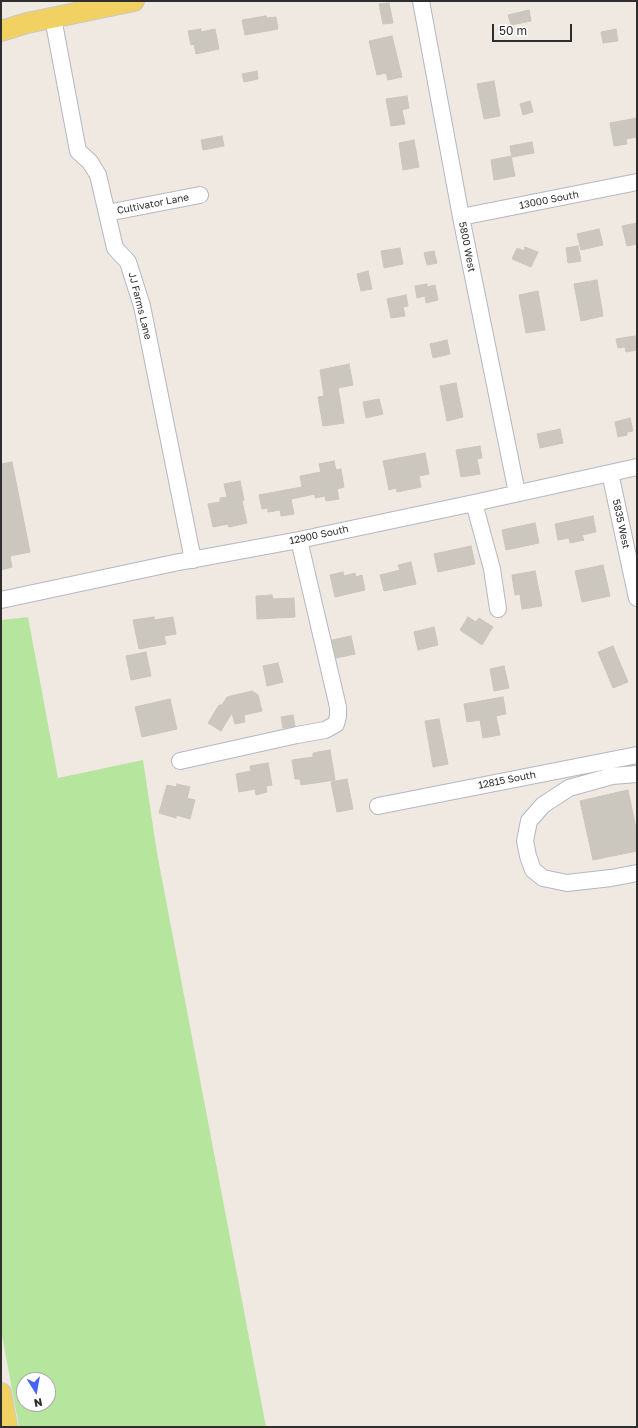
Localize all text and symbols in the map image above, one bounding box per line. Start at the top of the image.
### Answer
scale bar [494,16,574,42]
text: 50 m [499,23,527,38]
street label: 13000 South [518,188,580,212]
street label: Cultivator Lane [116,191,190,217]
street label: 5800 West [456,221,478,273]
street label: JJ Farms Lane [126,271,154,341]
street label: 5835 West [610,498,632,550]
street label: 12900 South [288,523,350,547]
street label: 12815 South [477,769,537,791]
north arrow [16,1372,56,1412]
text: N [33,1396,44,1410]

